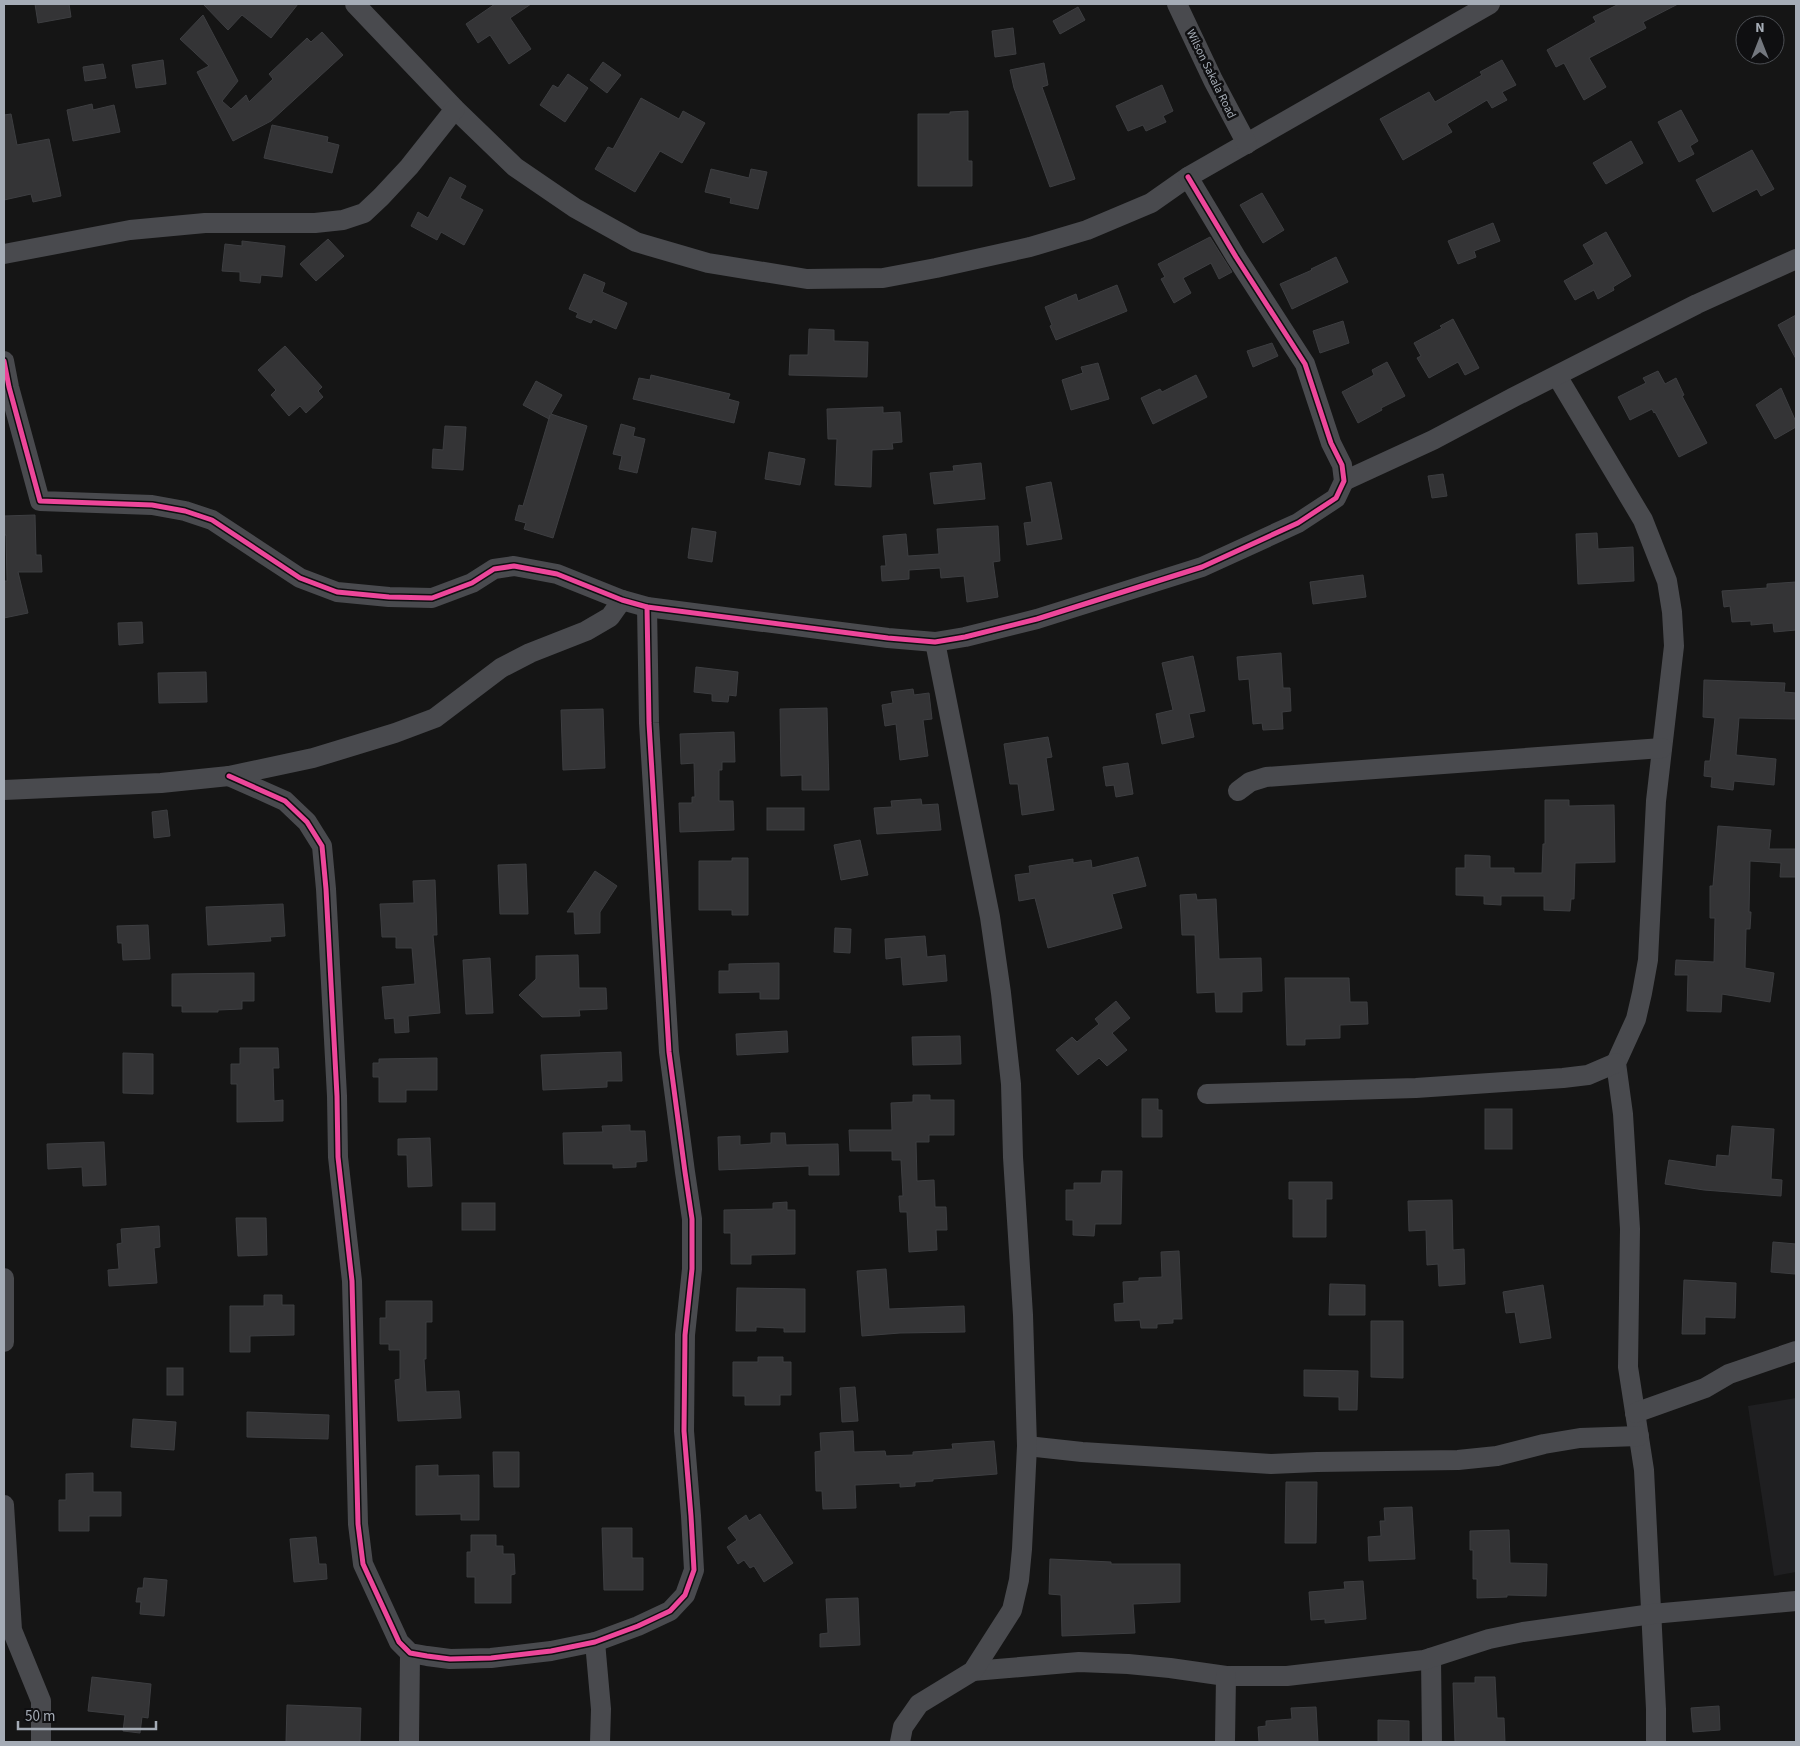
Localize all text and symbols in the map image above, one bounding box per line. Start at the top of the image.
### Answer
north arrow [1735,15,1785,65]
text: N [1755,18,1765,38]
street label: Wilson Sakala Road [1182,26,1240,122]
scale bar [18,1698,155,1730]
text: 50 m [25,1706,55,1727]

